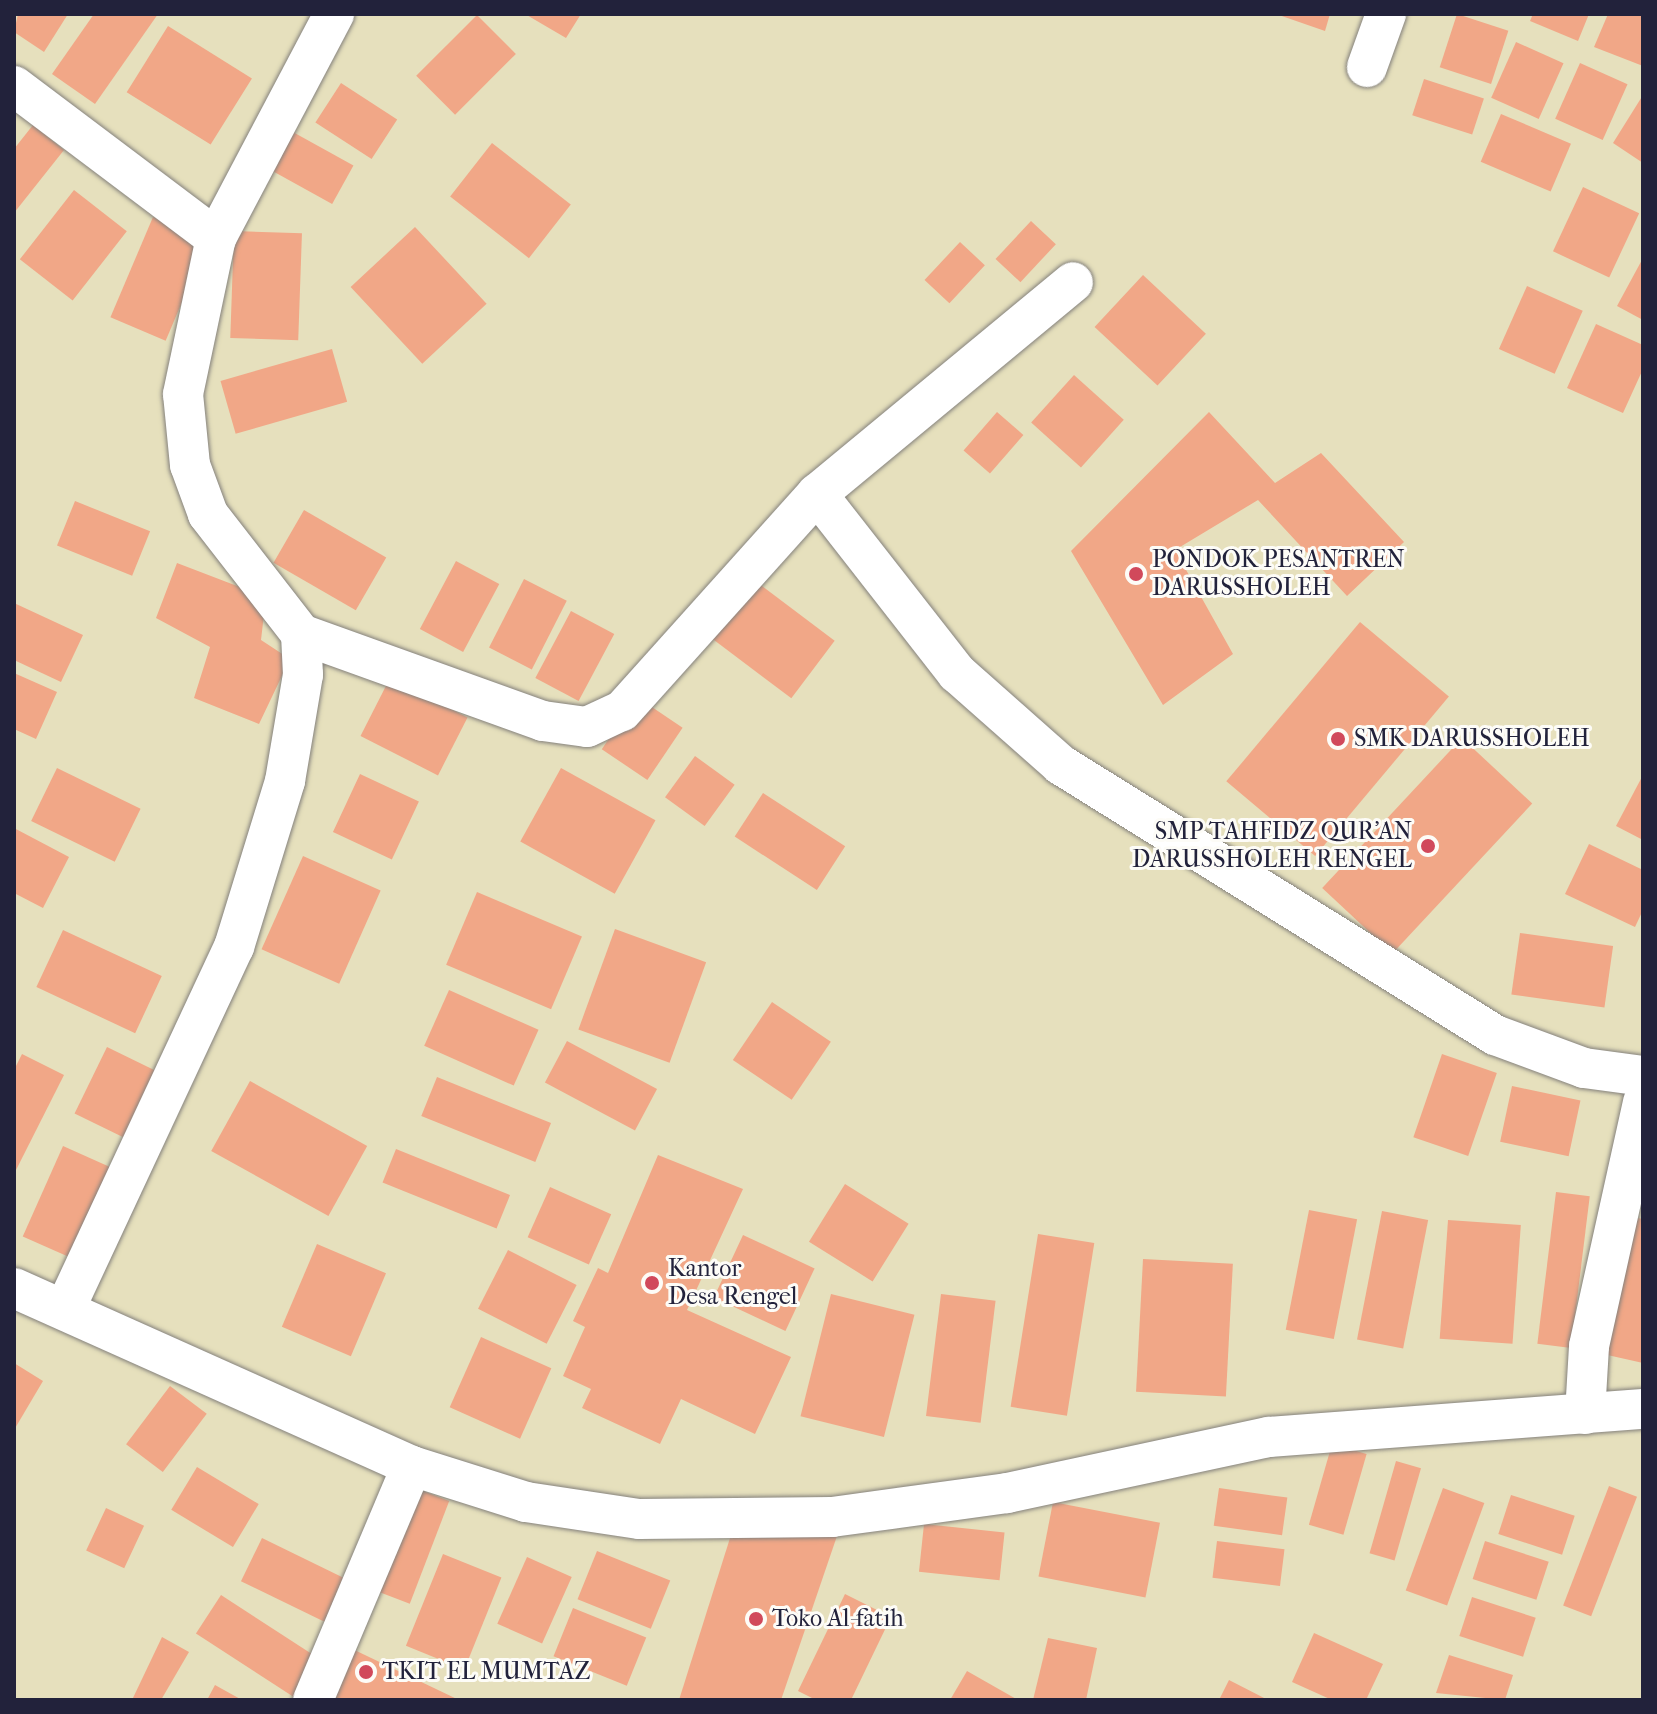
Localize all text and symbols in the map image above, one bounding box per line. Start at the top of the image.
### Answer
place label: PONDOK PESANTREN DARUSSHOLEH [1152,546,1405,602]
marker: PONDOK PESANTREN DARUSSHOLEH [1127,565,1145,583]
place label: SMK DARUSSHOLEH [1354,725,1590,753]
marker: SMK DARUSSHOLEH [1329,730,1347,748]
place label: SMP TAHFIDZ QUR'AN DARUSSHOLEH RENGEL [1132,818,1412,874]
marker: SMP TAHFIDZ QUR'AN DARUSSHOLEH RENGEL [1419,837,1437,855]
place label: Kantor Desa Rengel [668,1255,797,1311]
marker: Kantor Desa Rengel [643,1274,661,1292]
place label: Toko Al-fatih [772,1605,904,1633]
marker: Toko Al-fatih [747,1610,765,1628]
place label: TKIT EL MUMTAZ [382,1658,591,1686]
marker: TKIT EL MUMTAZ [357,1663,375,1681]

